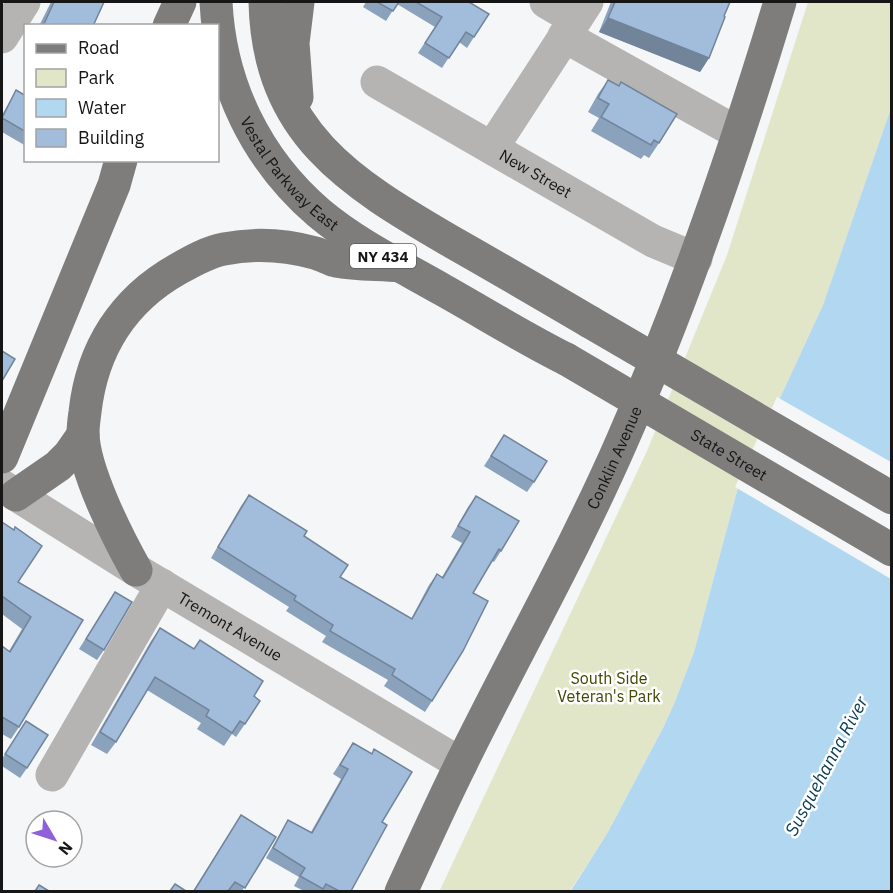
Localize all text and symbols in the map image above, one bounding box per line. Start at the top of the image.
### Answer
legend [24,24,219,162]
text: Road [78,36,119,59]
text: Park [78,66,115,89]
text: Water [78,96,127,119]
street label: Vestal Parkway East [236,113,343,235]
text: Building [78,126,145,149]
street label: New Street [496,145,575,202]
road number: NY 434 [350,244,416,268]
street label: Conklin Avenue [582,403,646,512]
street label: State Street [687,424,771,485]
street label: Tremont Avenue [175,587,286,665]
park label: South Side Veteran's Park [557,668,661,706]
water label: Susquehanna River [780,692,873,840]
north arrow [24,809,84,869]
text: N [54,838,77,859]

